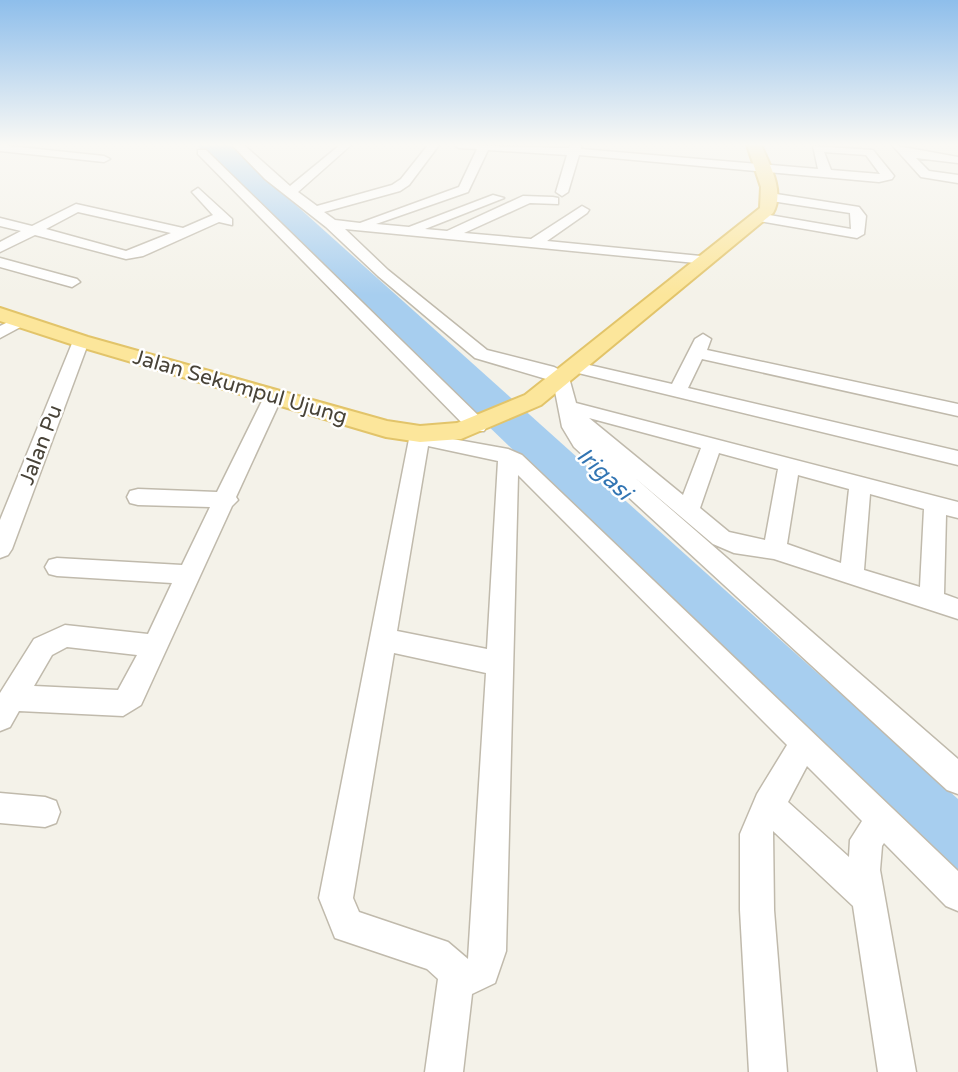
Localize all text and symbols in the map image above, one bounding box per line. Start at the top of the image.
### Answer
street label: Jalan Sekumpul Ujung [130,344,350,430]
street label: Jalan Pu [14,401,68,489]
water label: Irigasi [571,442,640,509]

